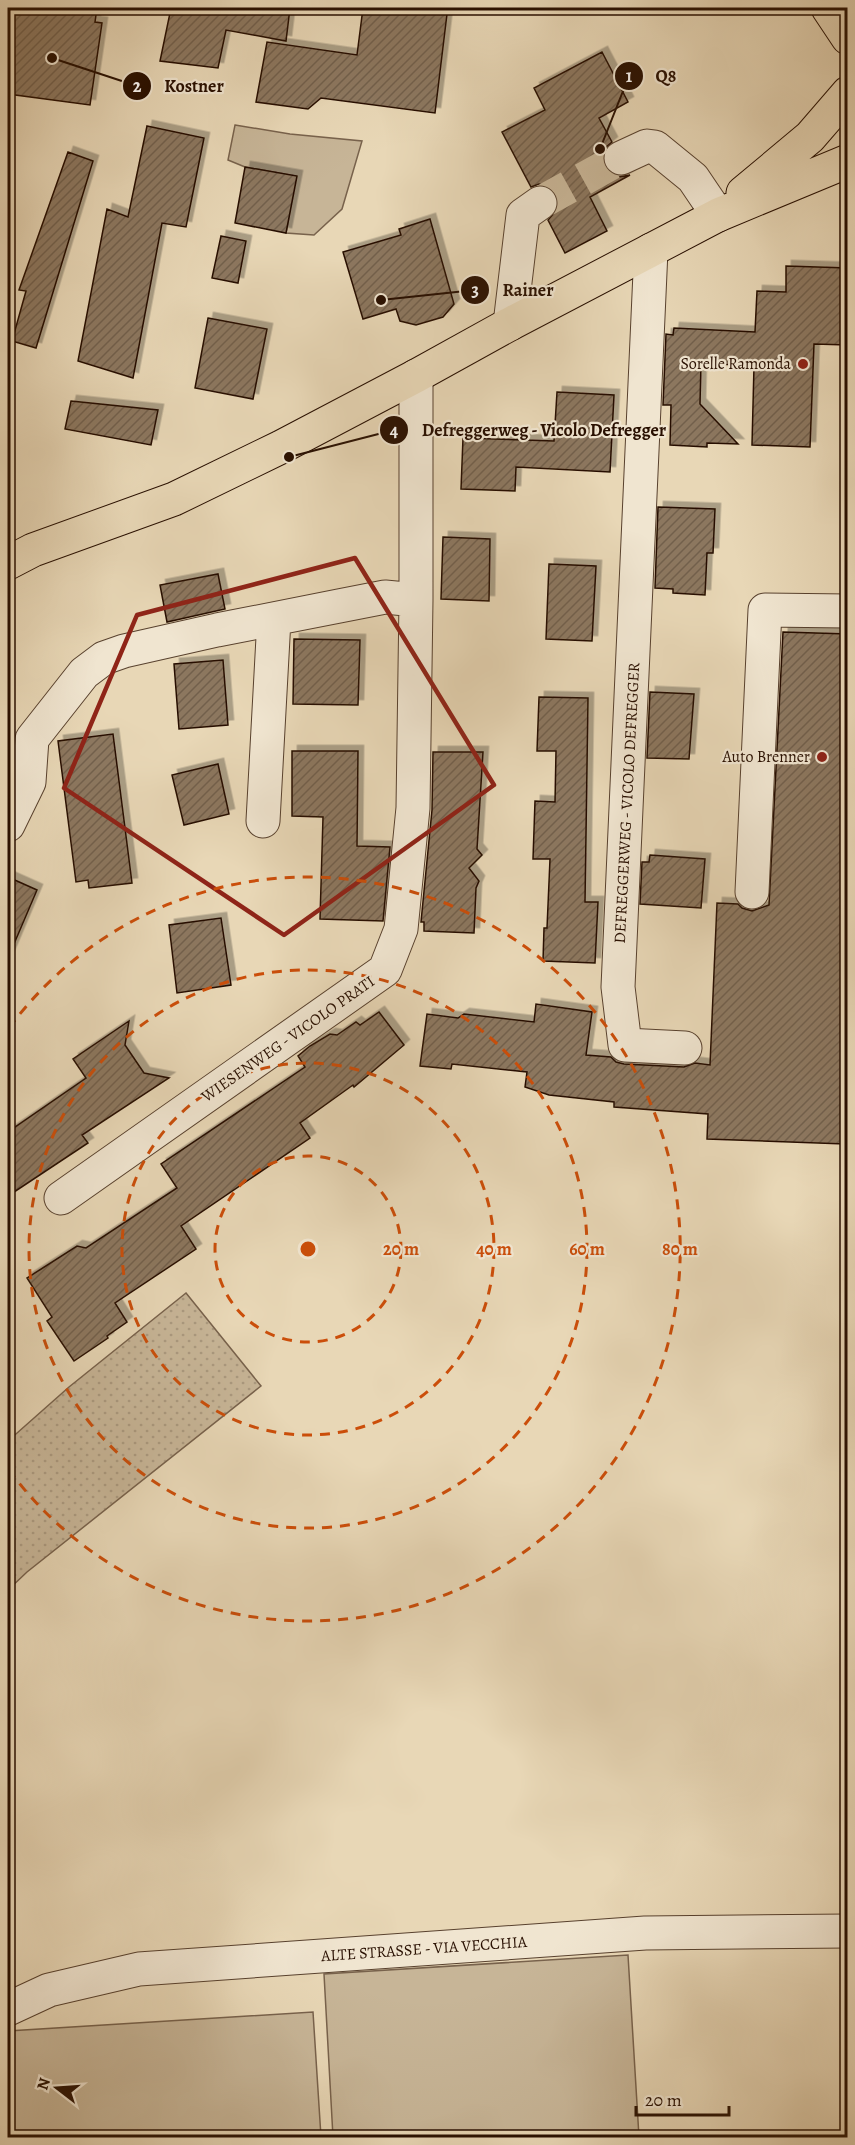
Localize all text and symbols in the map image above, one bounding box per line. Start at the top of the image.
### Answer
callout: Q8 [614,58,689,94]
text: 1 [626,64,633,88]
text: Q8 [656,64,676,88]
callout: Kostner [122,68,236,104]
text: 2 [133,74,142,98]
text: Kostner [164,74,224,98]
callout: Rainer [460,272,565,308]
text: 3 [471,278,479,302]
text: Rainer [502,278,554,302]
place label: Sorelle Ramonda [681,353,792,375]
marker: Sorelle Ramonda [796,357,810,371]
callout: Defreggerweg - Vicolo Defregger [379,412,678,448]
text: 4 [390,418,399,442]
text: Defreggerweg - Vicolo Defregger [422,418,667,442]
street label: DEFREGGERWEG - VICOLO DEFREGGER [609,662,645,944]
place label: Auto Brenner [722,746,810,768]
marker: Auto Brenner [815,750,829,764]
street label: WIESENWEG - VICOLO PRATI [196,971,379,1108]
text: 20 m [383,1237,419,1261]
text: 40 m [476,1237,512,1261]
text: 60 m [569,1237,605,1261]
text: 80 m [662,1237,698,1261]
centre of rings [298,1239,318,1259]
street label: ALTE STRASSE - VIA VECCHIA [319,1931,528,1967]
north arrow [27,2058,87,2118]
text: N [31,2075,56,2093]
scale bar [636,2079,729,2117]
text: 20 m [645,2088,682,2112]

